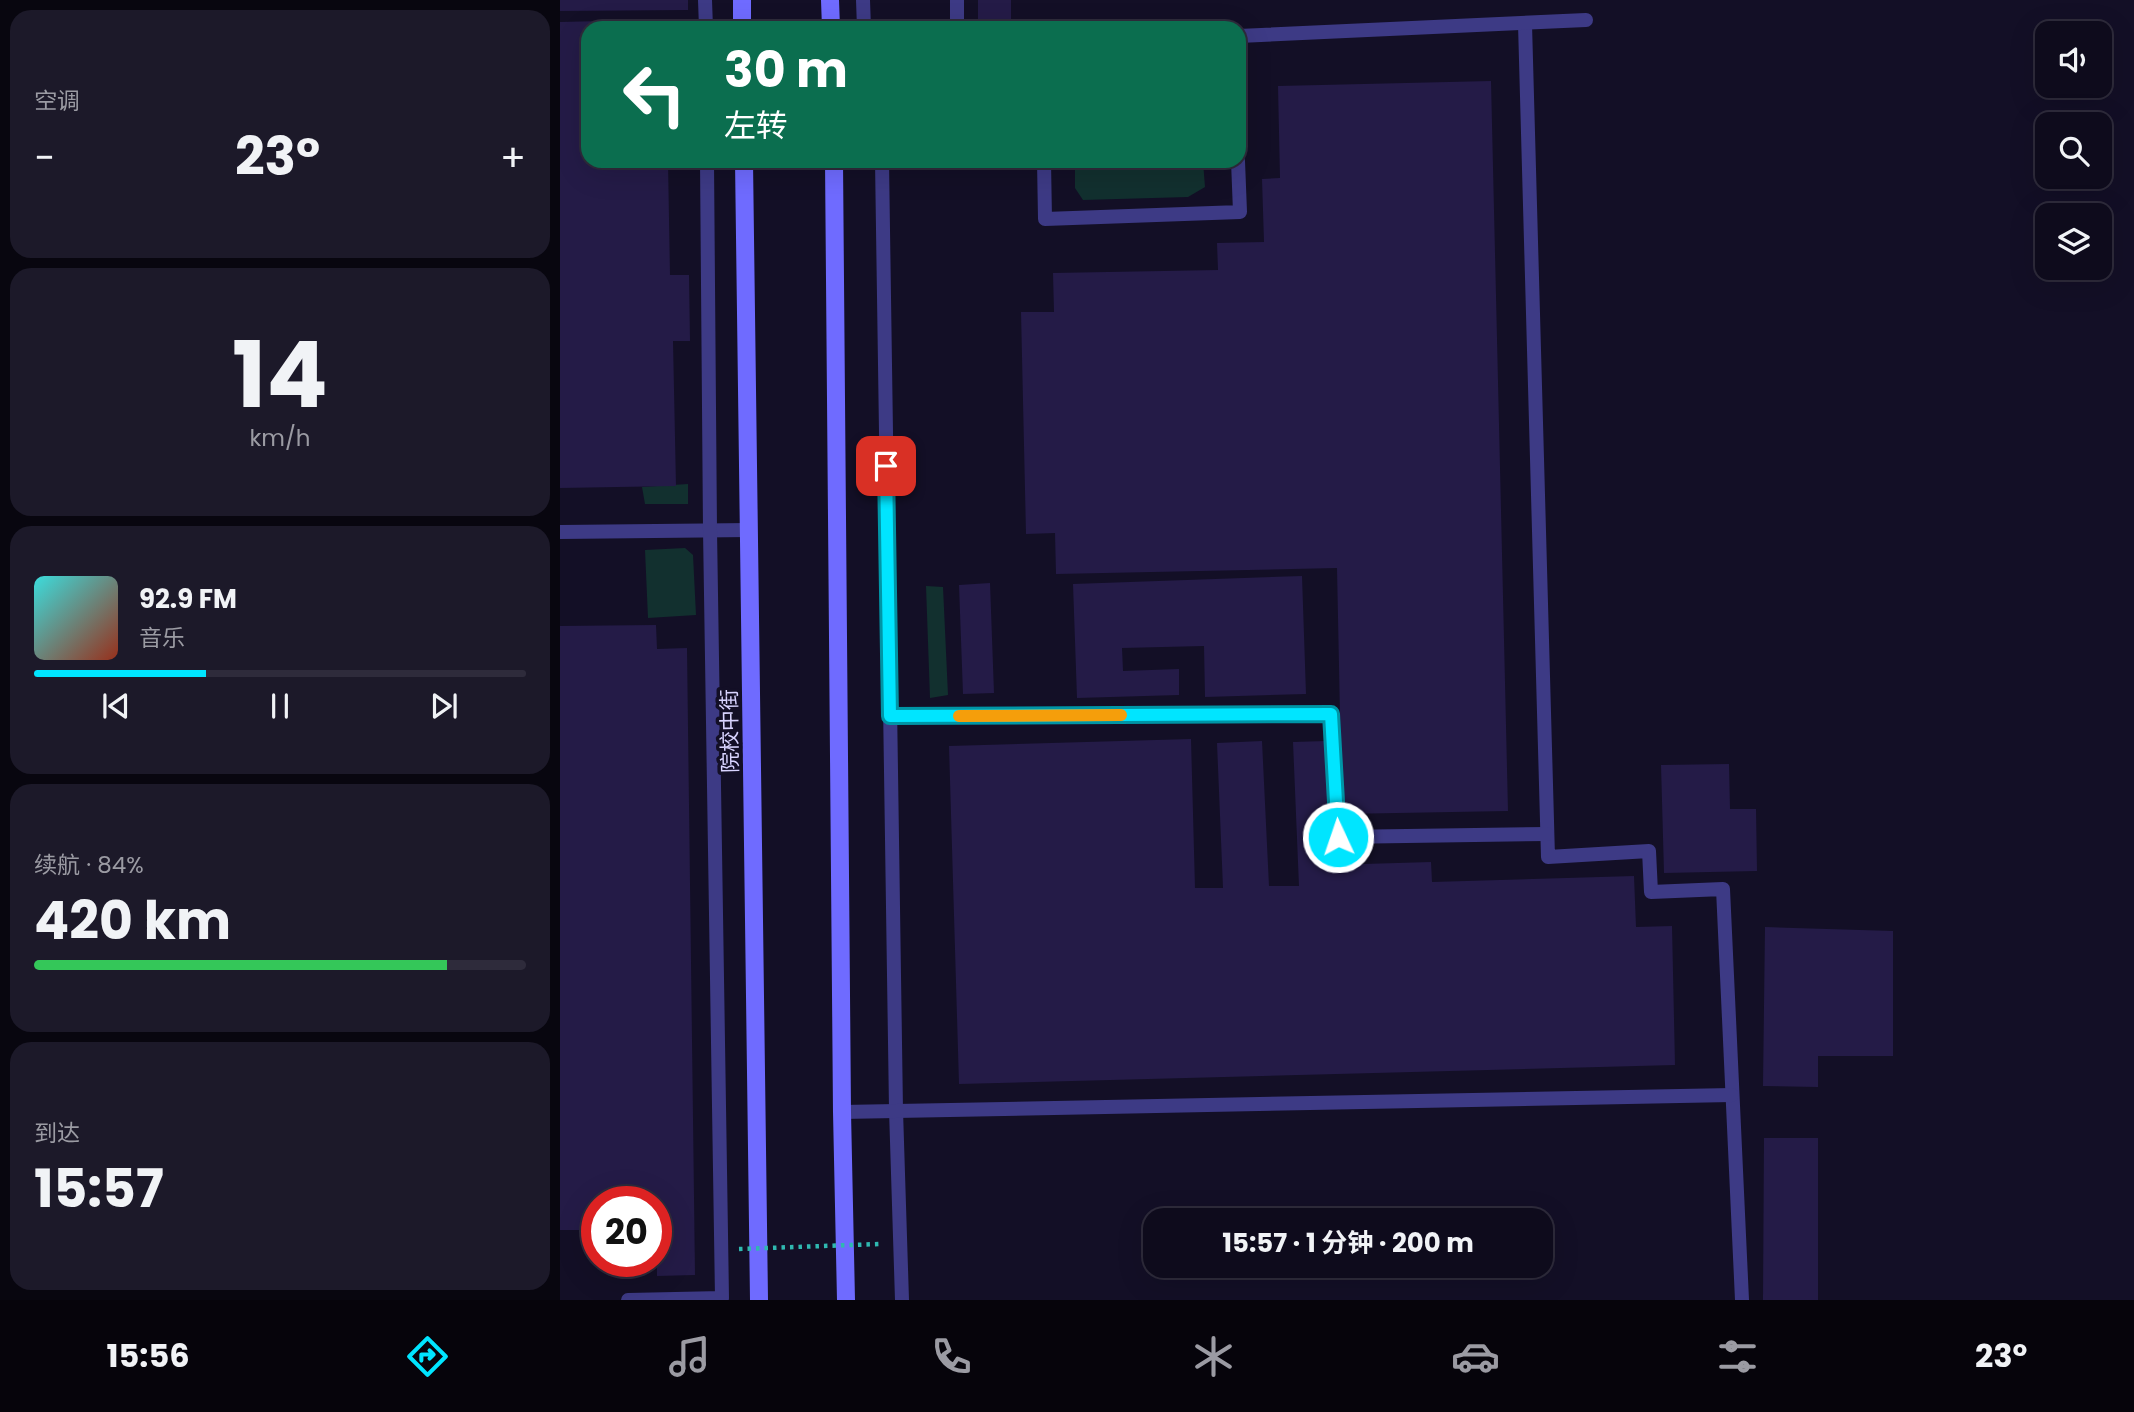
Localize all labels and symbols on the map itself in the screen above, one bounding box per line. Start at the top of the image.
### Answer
pin [856,436,916,496]
street label: 院校中街 [714,689,745,773]
position arrow [1301,800,1375,874]
speed limit sign: 20 [581,1186,672,1277]

